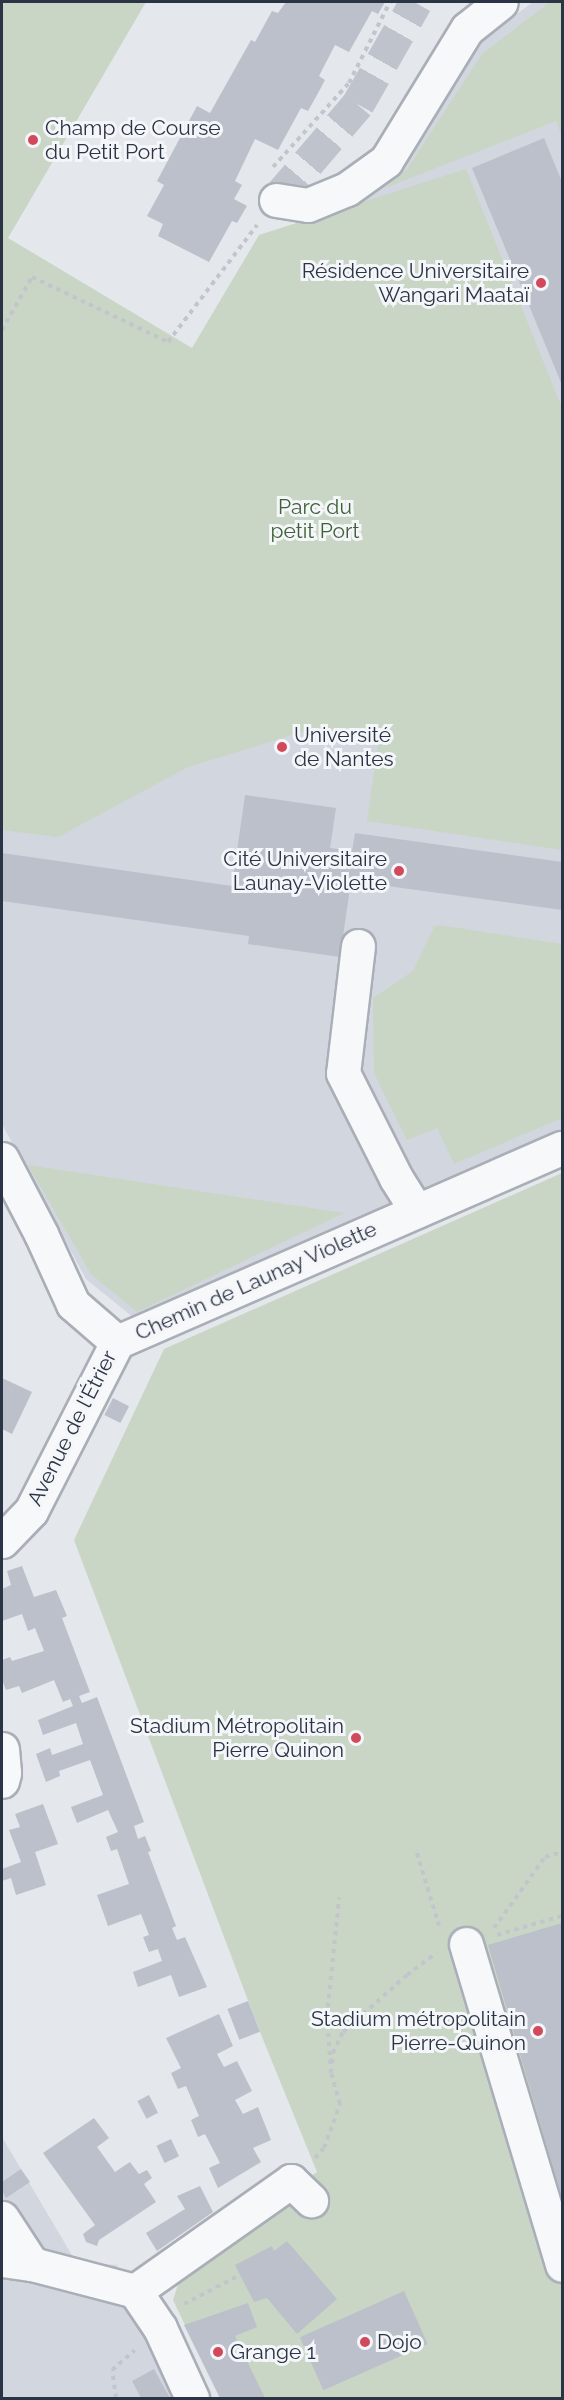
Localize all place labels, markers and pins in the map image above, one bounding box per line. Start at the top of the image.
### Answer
place label: Champ de Course du Petit Port [45,115,221,165]
marker: Champ de Course du Petit Port [26,133,40,147]
place label: Résidence Universitaire Wangari Maataï [302,258,529,308]
marker: Résidence Universitaire Wangari Maataï [534,276,548,290]
place label: Université de Nantes [294,722,394,772]
marker: Université de Nantes [275,740,289,754]
place label: Cité Universitaire Launay-Violette [223,846,387,896]
marker: Cité Universitaire Launay-Violette [392,864,406,878]
place label: Stadium Métropolitain Pierre Quinon [130,1713,344,1763]
marker: Stadium Métropolitain Pierre Quinon [349,1731,363,1745]
place label: Stadium métropolitain Pierre-Quinon [311,2006,526,2056]
marker: Stadium métropolitain Pierre-Quinon [531,2024,545,2038]
place label: Dojo [377,2329,422,2355]
marker: Dojo [358,2335,372,2349]
place label: Grange 1 [230,2339,316,2365]
marker: Grange 1 [211,2345,225,2359]

